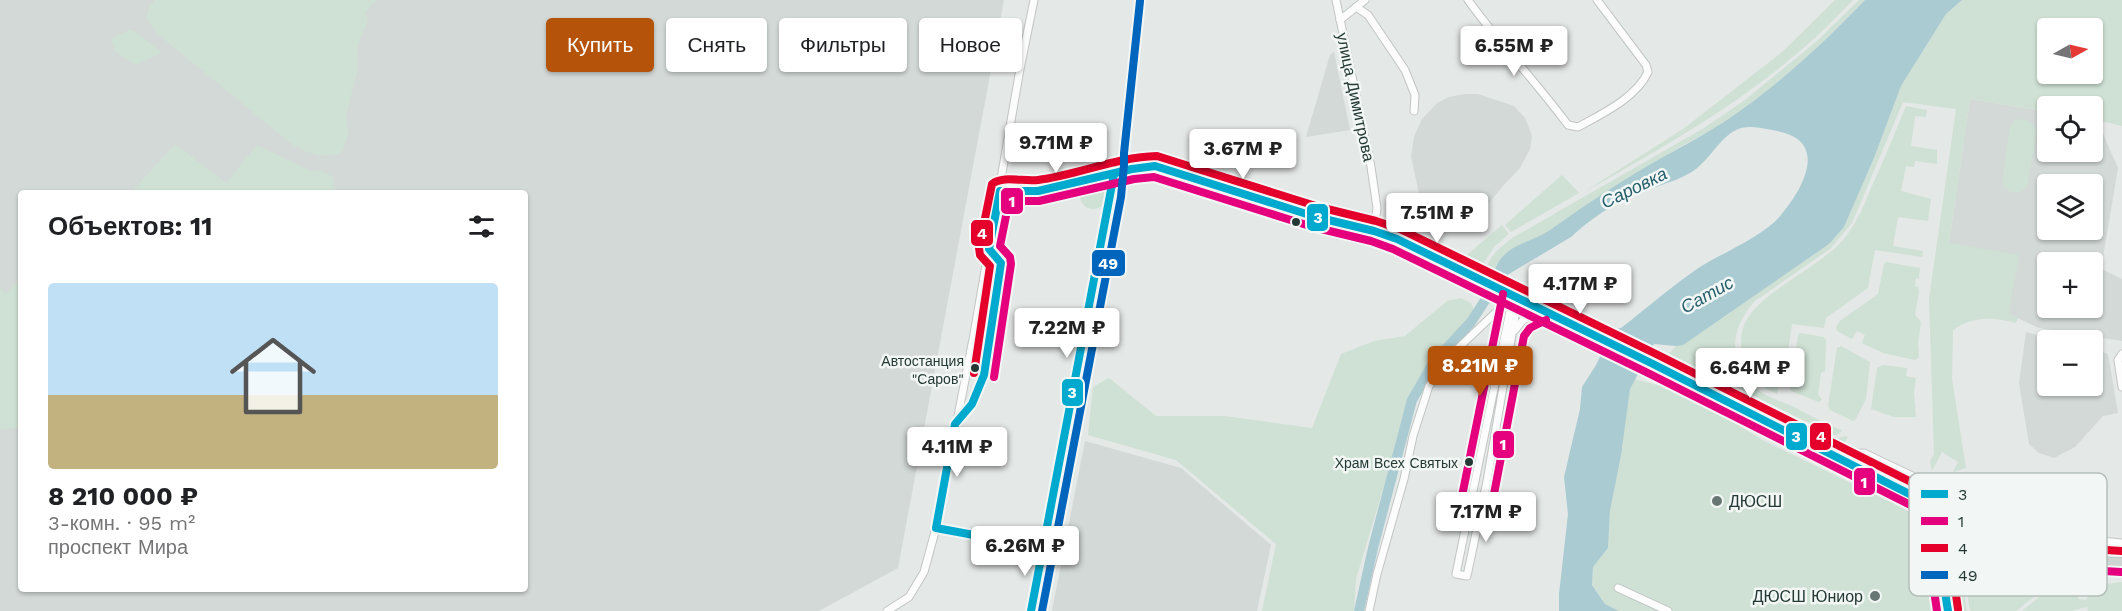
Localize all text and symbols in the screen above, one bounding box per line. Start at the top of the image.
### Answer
chip: Купить [546,18,654,72]
chip: Снять [666,18,767,72]
chip: Фильтры [779,18,907,72]
chip: Новое [919,18,1022,72]
north arrow [2037,18,2103,84]
map controls [2037,18,2103,396]
pin: 6.55M ₽ [1459,26,1569,77]
street label: улица Димитрова [1333,31,1378,163]
text: 6.55M ₽ [1474,33,1554,57]
button: locate [2037,96,2103,162]
pin: 9.71M ₽ [1001,123,1111,174]
pin: 3.67M ₽ [1188,129,1298,180]
text: 9.71M ₽ [1019,130,1093,154]
text: 3.67M ₽ [1203,136,1283,160]
water label: Саровка [1597,163,1670,213]
button: layers [2037,174,2103,240]
line badge: 1 [1000,187,1024,215]
text: 1 [1009,192,1015,211]
pin: 7.51M ₽ [1382,193,1492,244]
text: 7.51M ₽ [1400,200,1474,224]
line badge: 3 [1306,203,1329,232]
text: 3 [1313,208,1323,227]
icon: filters [465,210,498,243]
text: Объектов: 11 [48,211,212,241]
unlabelled marker [1290,216,1302,228]
line badge: 4 [970,219,994,247]
text: 4 [977,224,987,243]
line badge: 49 [1091,249,1126,277]
button: + [2037,252,2103,318]
text: 49 [1098,254,1118,273]
pin: 4.17M ₽ [1525,264,1635,315]
text: 4.17M ₽ [1542,271,1618,295]
water label: Сатис [1677,272,1737,318]
pin: 7.22M ₽ [1012,308,1122,359]
text: 7.22M ₽ [1028,315,1106,339]
icon: home [219,322,327,430]
button: − [2037,330,2103,396]
pin: 8.21M ₽ [1425,346,1535,397]
pin: 6.64M ₽ [1695,348,1805,399]
place label: Автостанция "Саров" [881,353,964,387]
text: 8.21M ₽ [1442,353,1518,377]
text: 6.64M ₽ [1710,355,1790,379]
marker: Автостанция "Саров" [969,362,981,374]
line badge: 3 [1061,378,1084,407]
text: 3 [1067,383,1077,402]
line badge: 3 [1785,422,1808,451]
line badge: 4 [1809,422,1832,451]
pin: 4.11M ₽ [902,427,1012,478]
text: 3 [1791,427,1801,446]
text: 4 [1816,427,1826,446]
line badge: 1 [1492,430,1515,459]
text: 4.11M ₽ [921,434,993,458]
text: 1 [1500,435,1506,454]
place label: Храм Всех Святых [1335,455,1458,471]
marker: Храм Всех Святых [1463,456,1475,468]
line badge: 1 [1853,467,1876,496]
text: 1 [1861,473,1867,492]
legend [1909,473,2107,596]
text: 8 210 000 ₽ [48,481,198,511]
text: 3 [1958,485,1967,504]
pin: 7.17M ₽ [1431,492,1541,543]
place label: ДЮСШ [1729,492,1782,511]
marker: ДЮСШ [1710,494,1724,508]
text: 7.17M ₽ [1450,499,1522,523]
text: 3-комн. · 95 m² [48,511,195,535]
text: 1 [1958,512,1964,531]
pin: 6.26M ₽ [970,526,1080,577]
text: 6.26M ₽ [985,533,1065,557]
text: проспект Мира [48,535,188,559]
text: 4 [1958,539,1968,558]
text: 49 [1958,566,1978,585]
place label: ДЮСШ Юниор [1753,587,1863,606]
marker: ДЮСШ Юниор [1868,589,1882,603]

